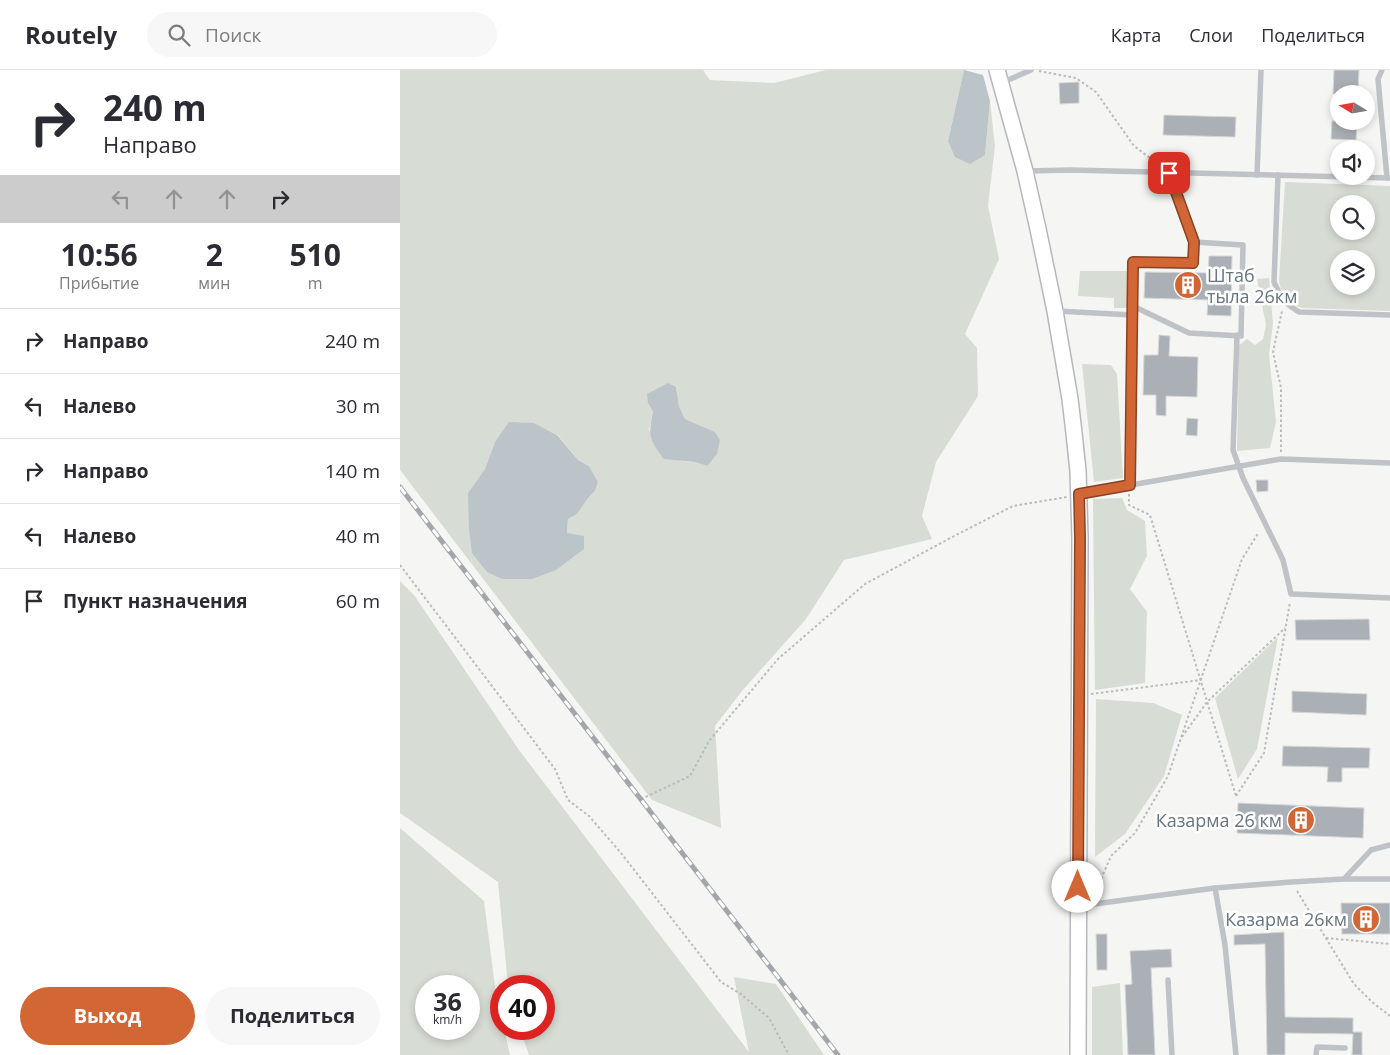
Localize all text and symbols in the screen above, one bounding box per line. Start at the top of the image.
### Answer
search box [147,12,497,57]
text: Routely [25,18,117,51]
icon: search [165,21,193,49]
text: Поиск [205,22,261,48]
text: Карта [1111,23,1161,47]
text: Слои [1189,23,1233,47]
text: Поделиться [1261,23,1365,47]
text: 240 m [103,84,207,131]
north arrow [1330,85,1375,130]
map controls [1330,85,1375,295]
icon: right [20,90,85,155]
text: Направо [103,129,197,159]
button: sound [1330,140,1375,185]
pin [1148,152,1190,194]
icon: arrive [1155,159,1183,187]
icon: left [107,185,135,213]
icon: ahead [160,185,188,213]
icon: ahead [213,185,241,213]
icon: right [266,185,294,213]
button: search [1330,195,1375,240]
text: 10:56 [61,234,138,275]
text: 2 [206,234,223,275]
text: 510 [289,234,341,275]
button: layers [1330,250,1375,295]
place label: Штаб тыла 26км [1207,263,1297,308]
building icon: Штаб тыла 26км [1173,270,1203,300]
text: Прибытие [59,272,139,294]
text: мин [198,272,230,294]
text: m [308,272,323,294]
icon: right [20,327,48,355]
text: Направо [63,328,149,354]
text: 240 m [325,328,380,354]
icon: left [20,392,48,420]
text: Налево [63,393,136,419]
text: 30 m [336,393,380,419]
icon: right [20,457,48,485]
text: Направо [63,458,149,484]
text: 140 m [325,458,380,484]
icon: left [20,522,48,550]
text: Налево [63,523,136,549]
text: 40 m [336,523,380,549]
icon: arrive [20,587,48,615]
text: Пункт назначения [63,588,248,614]
text: 60 m [336,588,380,614]
building icon: Казарма 26 км [1286,805,1316,835]
place label: Казарма 26 км [1156,808,1282,832]
position arrow [1051,860,1103,912]
building icon: Казарма 26км [1351,904,1381,934]
place label: Казарма 26км [1225,907,1347,931]
speed limit sign: 40 [490,975,555,1040]
text: 36 [433,984,462,1018]
button: Выход [20,987,195,1045]
button: Поделиться [205,987,380,1045]
text: km/h [433,1011,462,1028]

